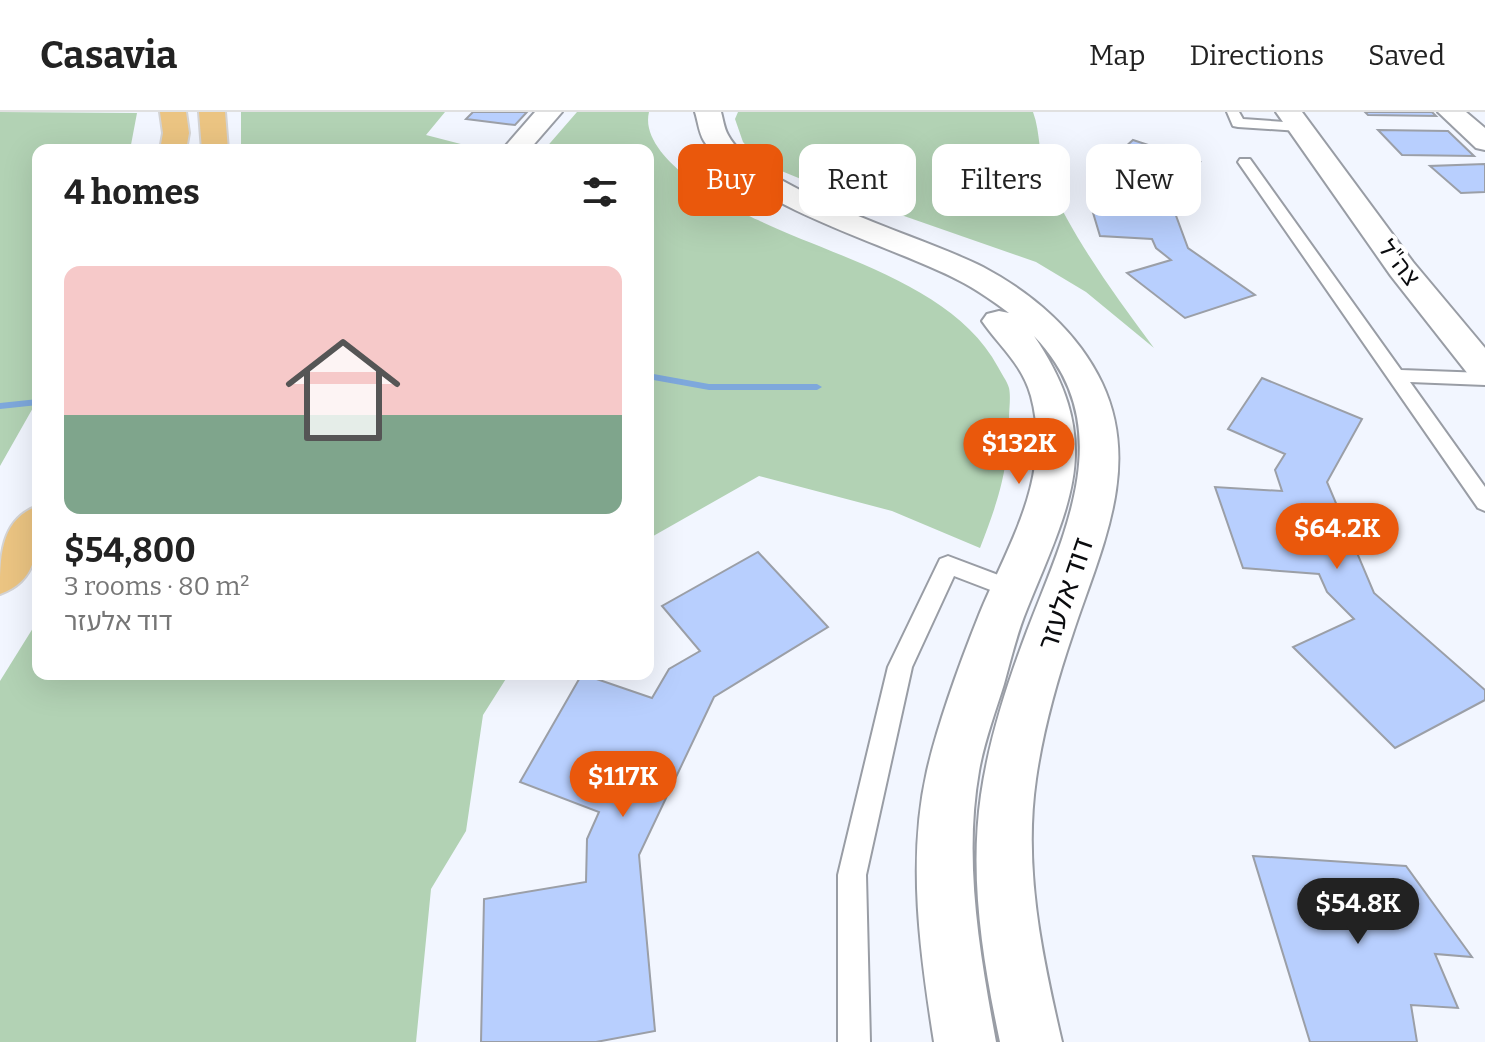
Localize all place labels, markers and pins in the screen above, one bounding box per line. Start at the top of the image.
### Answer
pin: $132K [963,418,1075,486]
pin: $64.2K [1272,503,1402,571]
pin: $117K [567,751,679,819]
pin: $54.8K [1293,878,1423,946]

